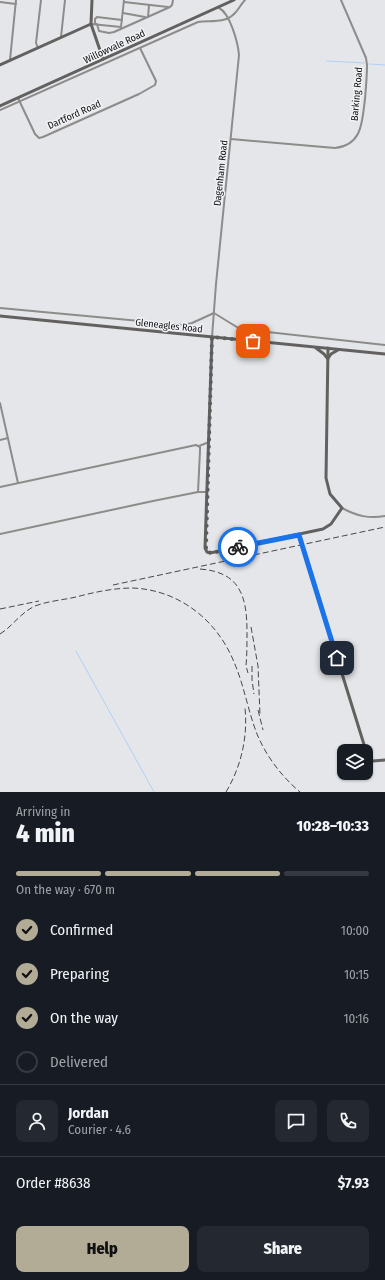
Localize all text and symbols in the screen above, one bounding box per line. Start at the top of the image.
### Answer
street label: Willowvale Road [82,27,147,66]
street label: Barking Road [349,67,365,122]
street label: Dartford Road [46,98,103,132]
street label: Dagenham Road [212,140,230,207]
street label: Gleneagles Road [135,316,203,336]
pin [236,324,270,358]
icon: bag [242,330,264,352]
courier [218,527,258,567]
icon: bike [227,536,249,558]
pin [320,641,354,675]
icon: home [326,647,348,669]
map controls [337,744,373,780]
button: layers [337,744,373,780]
text: Arriving in [16,804,70,819]
text: 10:28–10:33 [297,817,369,835]
text: 4 min [16,818,75,849]
text: On the way · 670 m [16,882,115,897]
icon: check [16,919,38,941]
text: Confirmed [50,921,113,939]
text: 10:00 [341,923,369,938]
icon: check [16,963,38,985]
text: Preparing [50,965,109,983]
text: 10:15 [344,967,369,982]
icon: check [16,1007,38,1029]
text: On the way [50,1009,118,1027]
text: 10:16 [343,1011,369,1026]
text: Delivered [50,1053,108,1071]
button: person [16,1100,58,1142]
button: chat [275,1100,317,1142]
button: phone [327,1100,369,1142]
text: Jordan [68,1104,109,1122]
text: Courier · 4.6 [68,1122,131,1137]
text: Order #8638 [16,1174,91,1192]
text: $7.93 [338,1174,369,1192]
button: Help [16,1226,189,1272]
button: Share [197,1226,369,1272]

